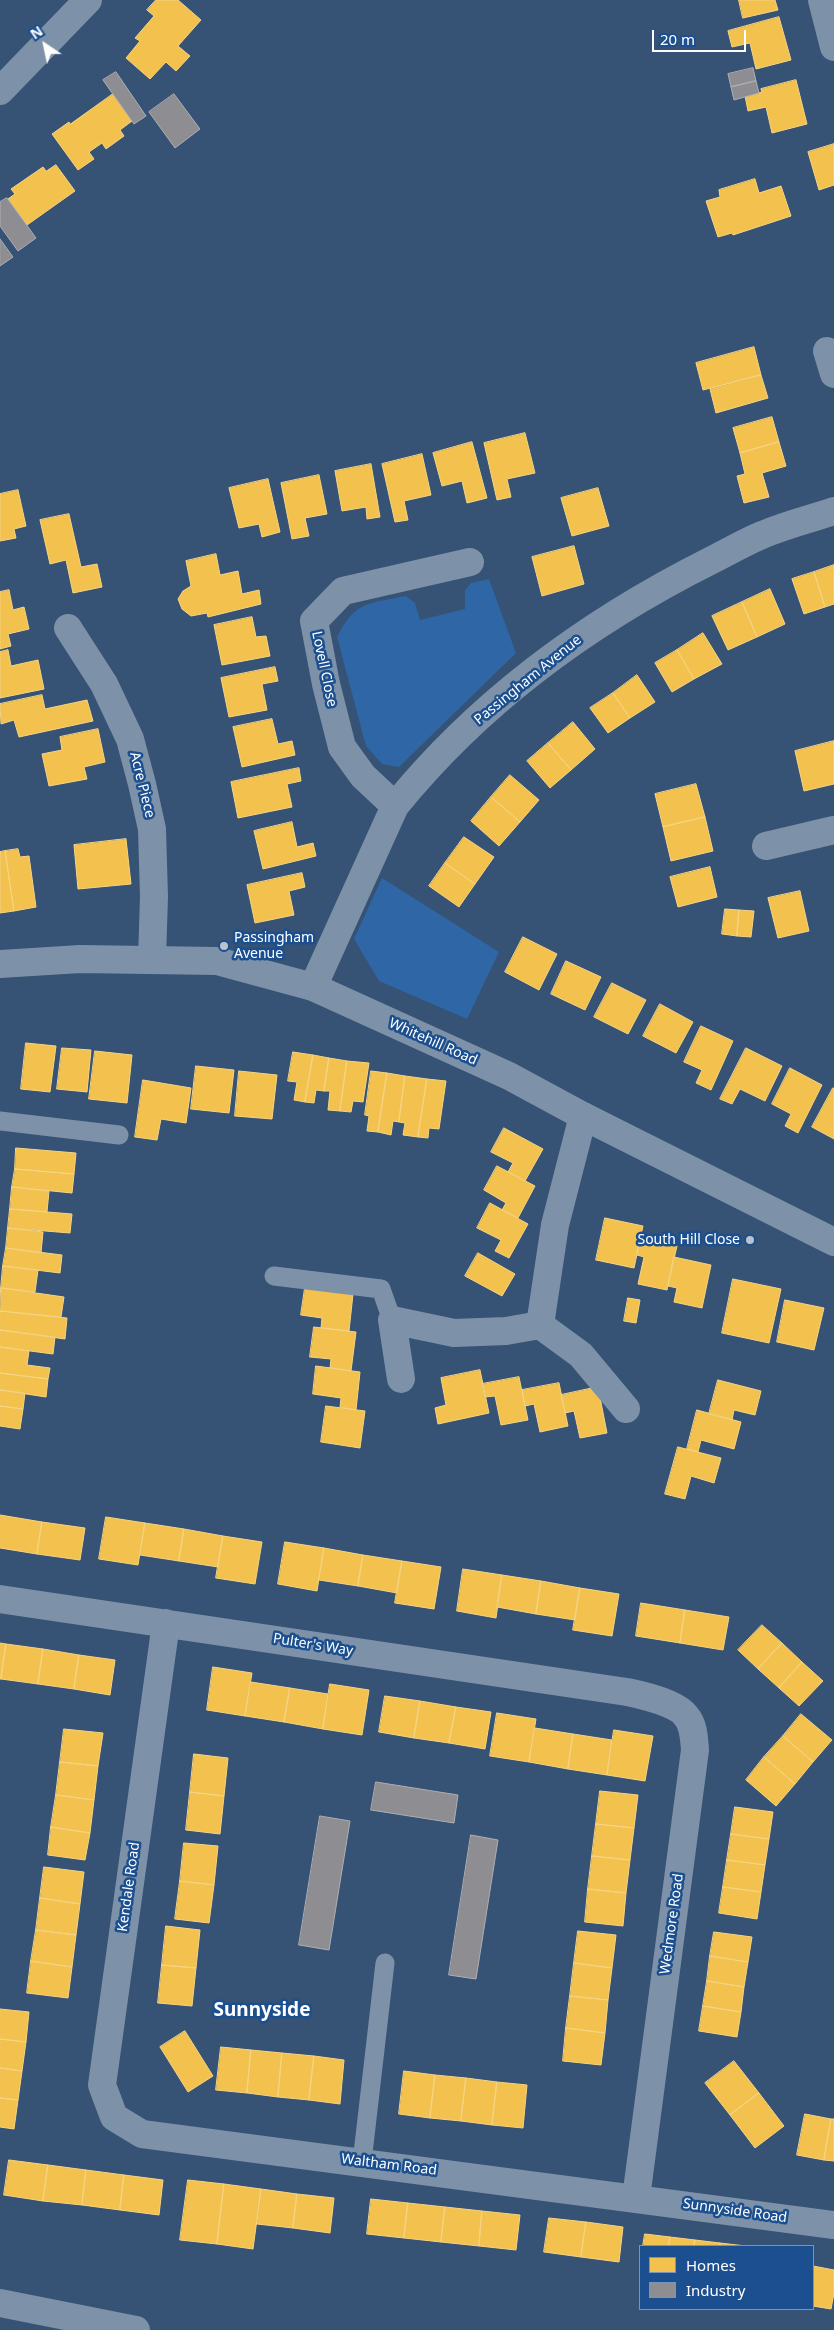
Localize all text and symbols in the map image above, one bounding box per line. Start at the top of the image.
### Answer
north arrow [20,20,70,70]
scale bar [654,20,748,52]
text: N [26,21,46,43]
text: 20 m [660,29,695,49]
street label: Lovell Close [308,630,340,708]
street label: Passingham Avenue [471,632,585,728]
street label: Acre Piece [126,750,158,820]
place label: Passingham Avenue [234,930,314,962]
marker: Passingham Avenue [218,940,230,952]
street label: Whitehill Road [386,1015,480,1069]
place label: South Hill Close [637,1232,740,1248]
marker: South Hill Close [744,1234,756,1246]
street label: Pulter's Way [272,1630,354,1660]
street label: Kendale Road [114,1841,144,1933]
street label: Wedmore Road [657,1873,687,1975]
district label: Sunnyside [214,2000,310,2022]
street label: Waltham Road [340,2151,438,2179]
street label: Sunnyside Road [682,2195,788,2227]
legend [639,2245,814,2310]
text: Homes [686,2255,736,2275]
text: Industry [686,2280,745,2300]

